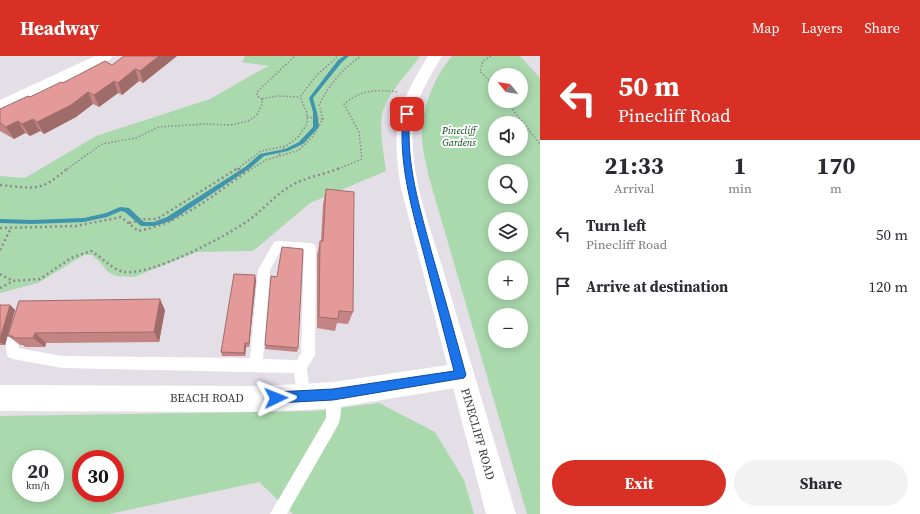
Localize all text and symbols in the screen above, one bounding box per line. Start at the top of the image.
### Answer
text: Headway [20,15,99,41]
text: Map [752,18,779,38]
text: Layers [801,18,843,38]
text: Share [865,18,900,38]
text: 50 m [618,67,680,105]
north arrow [488,68,528,108]
map controls [488,68,528,348]
icon: left [552,72,604,124]
pin [390,97,424,131]
icon: arrive [396,103,418,125]
text: Pinecliff Road [618,103,730,128]
button: sound [488,116,528,156]
park label: Pinecliff Gardens [441,124,478,149]
text: 21:33 [605,149,664,182]
text: 1 [734,149,747,182]
text: 170 [816,149,855,182]
button: search [488,164,528,204]
text: Arrival [614,180,654,197]
text: min [728,180,752,197]
text: m [830,180,842,197]
button: layers [488,212,528,252]
text: Turn left [586,215,646,236]
icon: left [552,223,574,245]
text: 50 m [876,224,908,245]
text: Pinecliff Road [586,236,667,253]
button: + [488,260,528,300]
icon: arrive [552,275,574,297]
text: Arrive at destination [586,276,728,297]
text: 120 m [868,276,908,297]
button: − [488,308,528,348]
position arrow [255,377,297,419]
street label: PINECLIFF ROAD [457,386,499,482]
street label: BEACH ROAD [170,390,244,406]
speed limit sign: 30 [72,450,124,502]
text: 20 [27,457,49,485]
button: Exit [552,460,726,506]
button: Share [734,460,908,506]
text: km/h [26,479,50,492]

